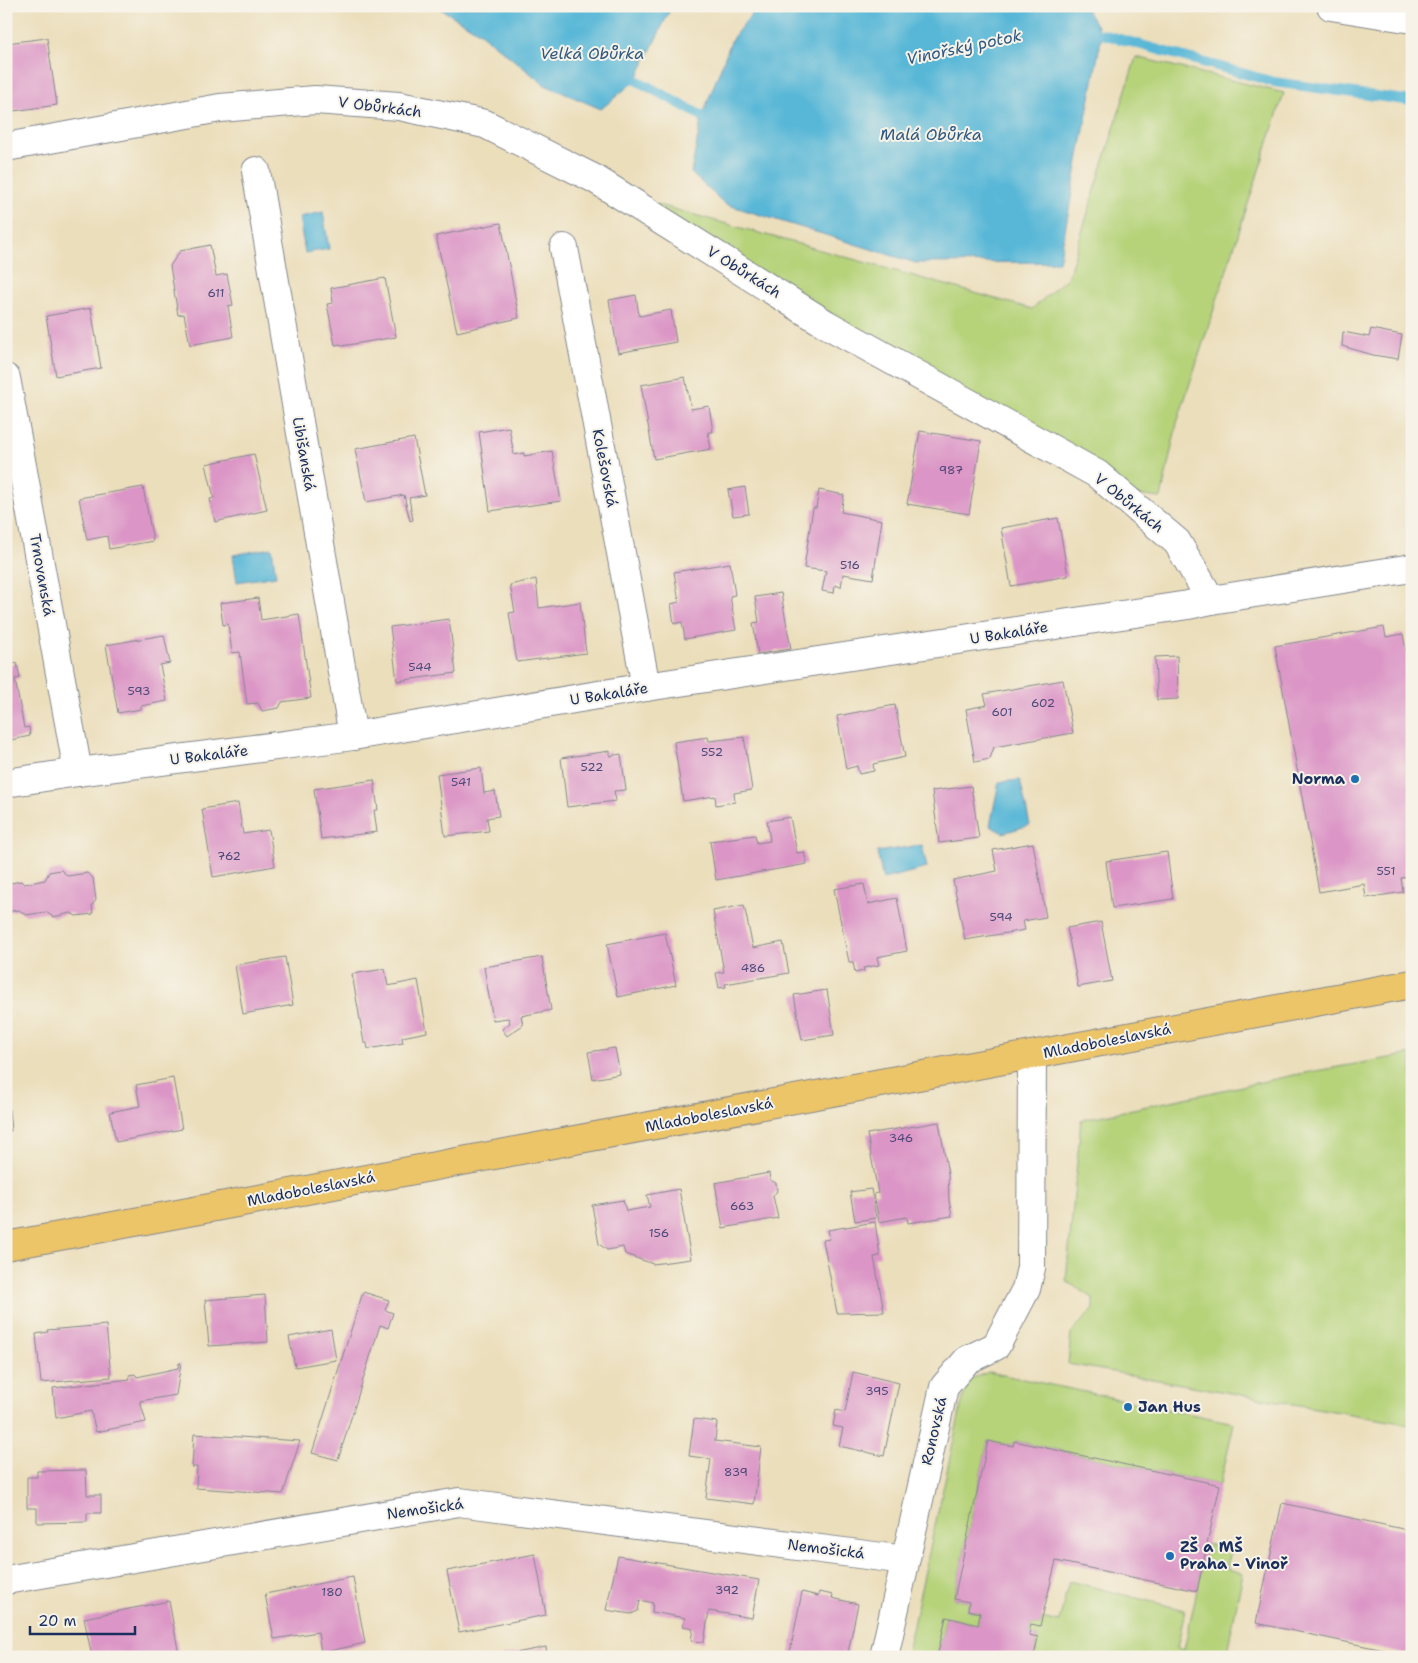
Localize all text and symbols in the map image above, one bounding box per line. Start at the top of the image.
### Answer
water label: Vinořský potok [905,25,1023,69]
water label: Velká Obůrka [540,43,644,64]
street label: V Obůrkách [337,92,423,122]
water label: Malá Obůrka [880,124,982,145]
street label: V Obůrkách [703,241,785,303]
house number: 611 [207,285,225,301]
street label: Libišanská [288,415,320,493]
street label: Kolešovská [588,427,623,510]
house number: 987 [939,462,963,478]
street label: V Obůrkách [1090,469,1168,537]
street label: Trnovanská [25,532,59,618]
house number: 516 [840,557,860,573]
street label: U Bakaláře [968,617,1050,649]
house number: 544 [408,659,432,675]
street label: U Bakaláře [568,678,650,710]
house number: 593 [128,683,151,699]
house number: 602 [1031,695,1055,711]
house number: 601 [991,704,1013,720]
street label: U Bakaláře [169,740,249,770]
house number: 552 [701,744,723,760]
house number: 522 [581,759,603,775]
place label: Norma [1292,769,1346,789]
marker: Norma [1349,773,1361,785]
house number: 541 [451,774,471,790]
house number: 762 [217,848,241,864]
house number: 551 [1377,863,1395,879]
house number: 594 [989,909,1013,925]
house number: 486 [741,960,765,976]
street label: Mladoboleslavská [1041,1019,1173,1063]
street label: Mladoboleslavská [643,1093,775,1137]
house number: 346 [889,1130,913,1146]
street label: Mladoboleslavská [245,1167,377,1211]
house number: 663 [730,1198,754,1214]
house number: 156 [649,1225,669,1241]
house number: 395 [865,1383,889,1399]
street label: Ronovská [916,1394,952,1467]
place label: Jan Hus [1138,1397,1201,1417]
marker: Jan Hus [1122,1401,1134,1413]
house number: 839 [724,1464,748,1480]
street label: Nemošická [385,1494,465,1524]
street label: Nemošická [786,1534,866,1564]
place label: ZŠ a MŠ Praha - Vinoř [1180,1536,1288,1574]
marker: ZŠ a MŠ Praha - Vinoř [1164,1550,1176,1562]
house number: 392 [715,1582,739,1598]
house number: 180 [321,1584,343,1600]
scale bar [30,1603,135,1635]
text: 20 m [38,1611,77,1631]

